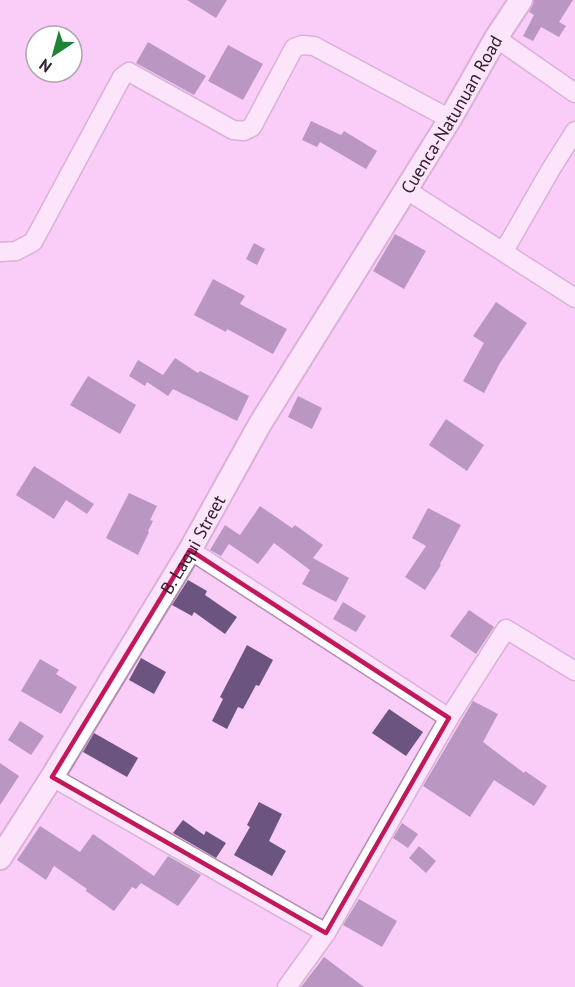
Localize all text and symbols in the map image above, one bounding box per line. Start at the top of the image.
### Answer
north arrow [24,24,84,84]
street label: Cuenca-Natunuan Road [395,31,507,198]
text: N [35,55,55,77]
street label: B. Laqui Street [155,491,230,598]

